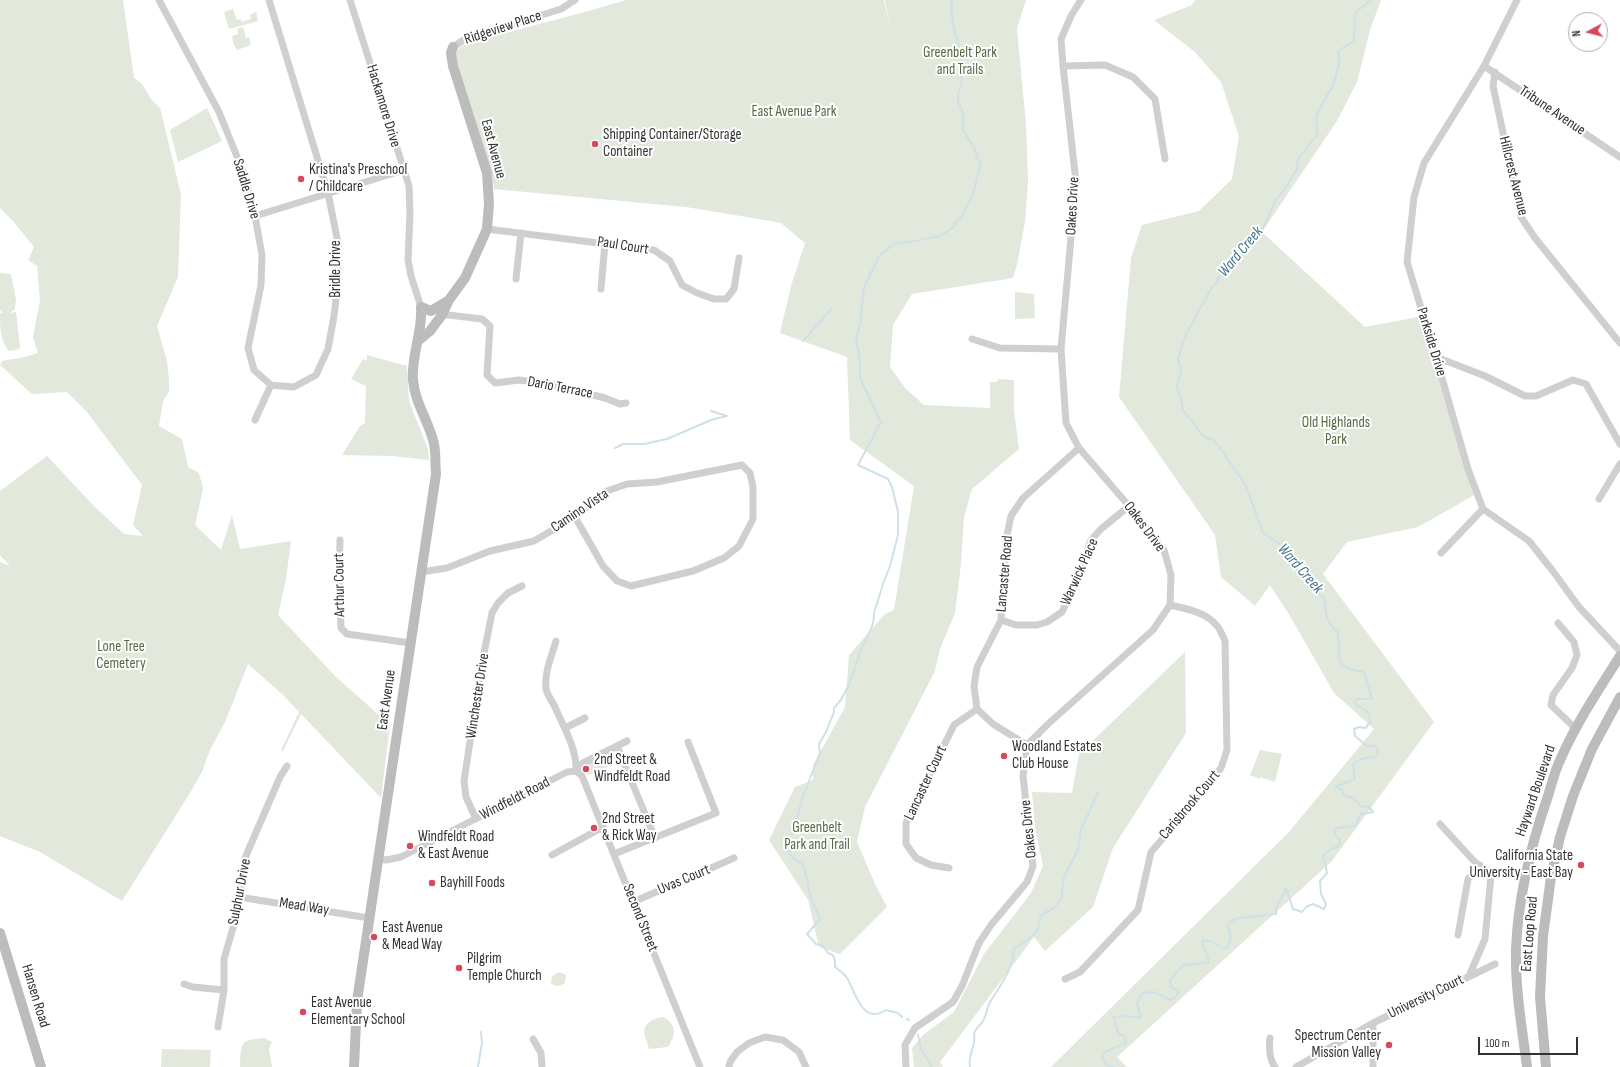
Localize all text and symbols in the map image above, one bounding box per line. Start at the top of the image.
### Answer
street label: Ridgeview Place [462,7,544,49]
north arrow [1568,12,1608,52]
text: N [1570,30,1583,37]
park label: Greenbelt Park and Trails [923,44,997,79]
street label: Hackamore Drive [362,63,404,149]
street label: Tribune Avenue [1515,82,1589,140]
park label: East Avenue Park [751,103,837,121]
street label: East Avenue [476,117,510,181]
place label: Shipping Container/Storage Container [603,126,742,161]
street label: Hillcrest Avenue [1494,135,1532,217]
marker: Shipping Container/Storage Container [590,139,600,149]
street label: Saddle Drive [228,157,264,221]
place label: Kristina's Preschool / Childcare [309,161,407,196]
marker: Kristina's Preschool / Childcare [296,174,306,184]
street label: Oakes Drive [1062,176,1084,236]
water label: Ward Creek [1214,223,1268,281]
street label: Paul Court [596,233,650,259]
street label: Bridle Drive [327,240,345,298]
street label: Parkside Drive [1412,306,1450,378]
street label: Dario Terrace [526,373,594,403]
park label: Old Highlands Park [1302,414,1370,449]
street label: Camino Vista [548,485,612,537]
street label: Oakes Drive [1119,498,1169,556]
street label: Lancaster Road [993,535,1017,613]
street label: Warwick Place [1057,536,1103,608]
water label: Ward Creek [1273,540,1327,598]
street label: Arthur Court [330,553,350,617]
park label: Lone Tree Cemetery [96,638,146,673]
street label: Winchester Drive [462,652,494,740]
street label: East Avenue [374,669,400,731]
place label: Woodland Estates Club House [1012,738,1102,773]
street label: Lancaster Court [901,743,951,823]
street label: Hayward Boulevard [1512,743,1560,839]
place label: 2nd Street & Windfeldt Road [594,751,670,786]
marker: Woodland Estates Club House [999,751,1009,761]
marker: 2nd Street & Windfeldt Road [581,764,591,774]
street label: Carisbrook Court [1156,767,1224,843]
street label: Windfeldt Road [477,774,553,824]
street label: Oakes Drive [1017,799,1041,859]
place label: 2nd Street & Rick Way [602,810,657,845]
park label: Greenbelt Park and Trail [784,819,850,854]
marker: 2nd Street & Rick Way [589,823,599,833]
place label: Windfeldt Road & East Avenue [418,828,494,863]
marker: Windfeldt Road & East Avenue [405,841,415,851]
place label: California State University - East Bay [1469,847,1573,882]
street label: Sulphur Drive [225,857,255,927]
marker: California State University - East Bay [1576,860,1586,870]
street label: Uvas Court [655,861,713,899]
place label: Bayhill Foods [440,874,505,892]
marker: Bayhill Foods [427,878,437,888]
street label: Second Street [618,882,662,954]
street label: Mead Way [278,894,330,920]
street label: East Loop Road [1518,896,1542,972]
place label: East Avenue & Mead Way [382,919,443,954]
marker: East Avenue & Mead Way [369,932,379,942]
place label: Pilgrim Temple Church [467,950,542,985]
street label: Hansen Road [17,962,53,1030]
marker: Pilgrim Temple Church [454,963,464,973]
street label: University Court [1385,971,1467,1023]
place label: East Avenue Elementary School [311,994,405,1029]
marker: East Avenue Elementary School [298,1007,308,1017]
place label: Spectrum Center Mission Valley [1295,1027,1381,1062]
scale bar [1480,1029,1580,1055]
text: 100 m [1485,1036,1510,1051]
marker: Spectrum Center Mission Valley [1384,1040,1394,1050]

